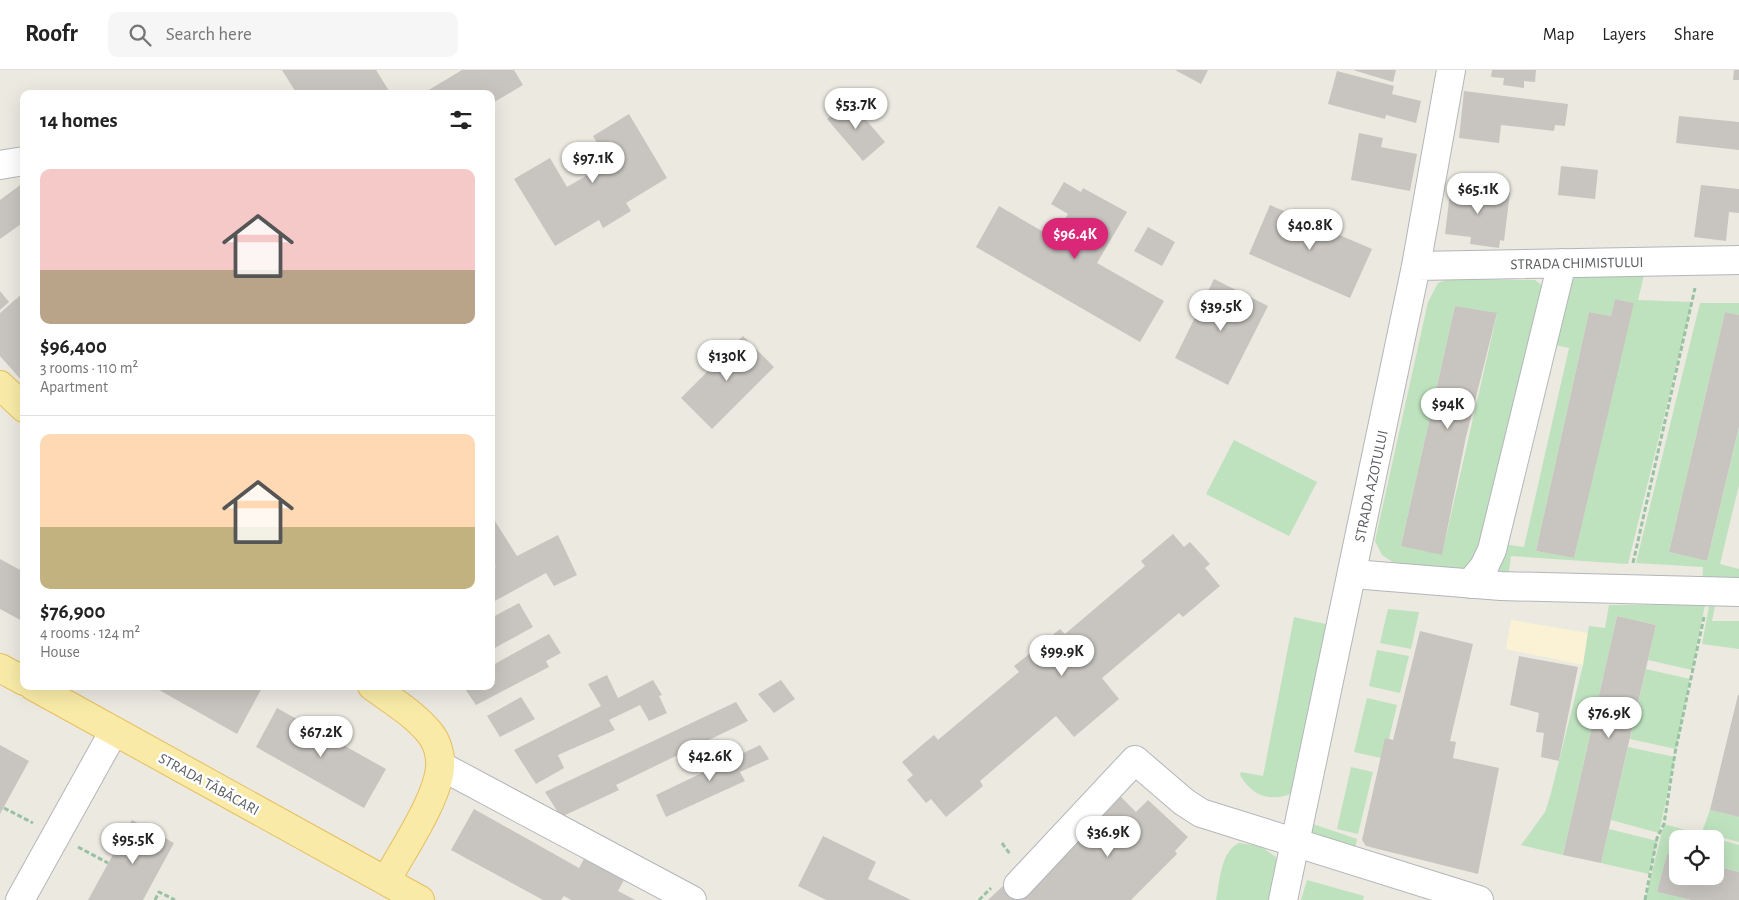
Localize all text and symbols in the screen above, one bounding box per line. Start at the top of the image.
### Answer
search box [108,12,458,57]
icon: search [126,21,154,49]
text: Roofr [25,22,78,46]
text: Search here [166,25,252,44]
text: Map [1543,26,1574,44]
text: Layers [1602,26,1646,44]
text: Share [1674,26,1714,44]
pin: $53.7K [815,88,897,130]
text: $53.7K [836,96,876,112]
icon: filters [447,106,475,134]
text: 14 homes [40,110,118,131]
pin: $97.1K [552,142,634,184]
text: $97.1K [573,150,613,166]
pin: $65.1K [1437,172,1519,215]
text: $65.1K [1458,181,1498,197]
icon: home [213,201,303,291]
pin: $40.8K [1269,208,1351,251]
text: $40.8K [1288,217,1332,233]
pin: $96.4K [1034,218,1116,260]
text: $96.4K [1053,226,1097,242]
street label: STRADA CHIMISTULUI [1510,255,1644,272]
pin: $39.5K [1180,290,1262,332]
text: $39.5K [1200,298,1242,314]
text: $96,400 [40,336,107,357]
pin: $130K [692,340,762,382]
text: $130K [708,348,746,364]
text: 3 rooms · 110 m² [40,360,138,376]
text: Apartment [40,379,108,395]
pin: $94K [1418,388,1478,430]
text: $94K [1432,396,1464,412]
street label: STRADA AZOTULUI [1352,429,1391,543]
icon: home [213,467,303,557]
text: $76,900 [40,601,106,622]
text: 4 rooms · 124 m² [40,625,140,641]
pin: $99.9K [1021,634,1103,677]
text: $99.9K [1040,643,1084,659]
text: House [40,644,80,660]
pin: $76.9K [1568,696,1650,739]
text: $76.9K [1588,705,1630,721]
pin: $67.2K [280,716,362,758]
text: $67.2K [300,724,342,740]
pin: $42.6K [669,740,751,782]
text: $42.6K [688,748,732,764]
street label: STRADA TĂBĂCARI [156,750,262,818]
pin: $36.9K [1067,816,1149,858]
pin: $95.5K [92,822,174,865]
text: $36.9K [1087,824,1129,840]
map controls [1669,830,1724,885]
button: locate [1669,830,1724,885]
text: $95.5K [112,831,154,847]

